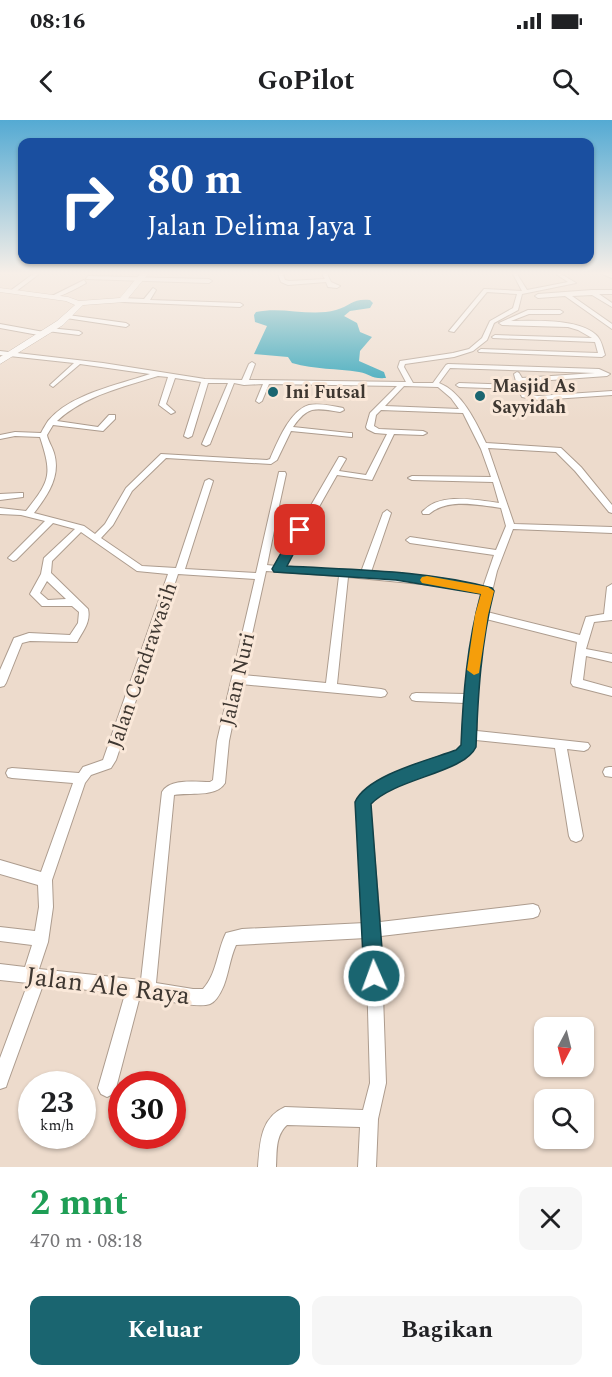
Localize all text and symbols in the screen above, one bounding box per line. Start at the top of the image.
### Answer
text: 08:16 [30,5,85,38]
text: GoPilot [258,60,354,102]
icon: back [30,65,63,98]
icon: search [549,65,582,98]
text: 80 m [147,149,242,212]
icon: right [48,162,126,240]
text: Jalan Delima Jaya I [147,206,373,248]
place label: Masjid As Sayyidah [492,373,576,421]
place label: Ini Futsal [285,379,366,406]
marker: Ini Futsal [266,385,280,399]
marker: Masjid As Sayyidah [473,389,487,403]
pin [274,504,325,555]
icon: arrive [283,513,316,546]
street label: Jalan Cendrawasih [100,578,186,753]
street label: Jalan Nuri [212,629,264,729]
position arrow [342,944,406,1008]
street label: Jalan Ale Raya [23,956,193,1016]
north arrow [534,1017,594,1077]
map controls [534,1017,594,1149]
speed limit sign: 30 [108,1071,186,1149]
text: 23 [40,1080,74,1126]
button: search [534,1089,594,1149]
text: km/h [40,1114,74,1137]
text: 2 mnt [30,1176,128,1231]
button: close [519,1187,582,1250]
text: 470 m · 08:18 [30,1226,142,1256]
button: Keluar [30,1296,300,1365]
button: Bagikan [312,1296,582,1365]

